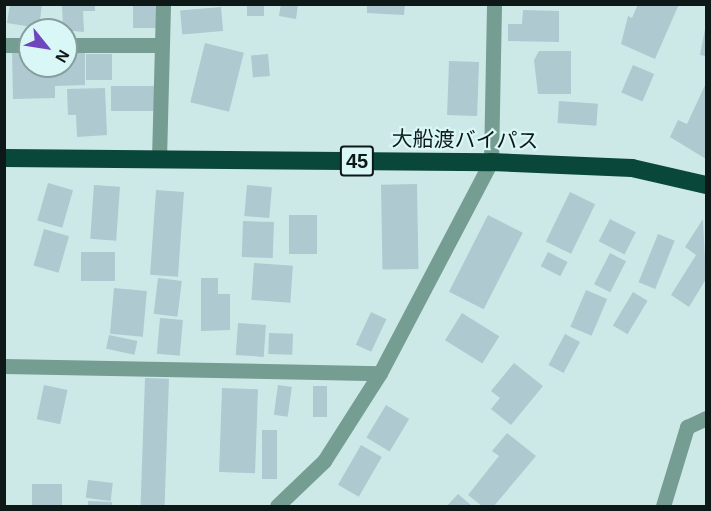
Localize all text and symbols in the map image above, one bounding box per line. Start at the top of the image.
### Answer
north arrow [18,18,78,78]
text: N [52,47,73,66]
street label: 大船渡バイパス [391,126,539,154]
road number: 45 [339,144,375,178]

